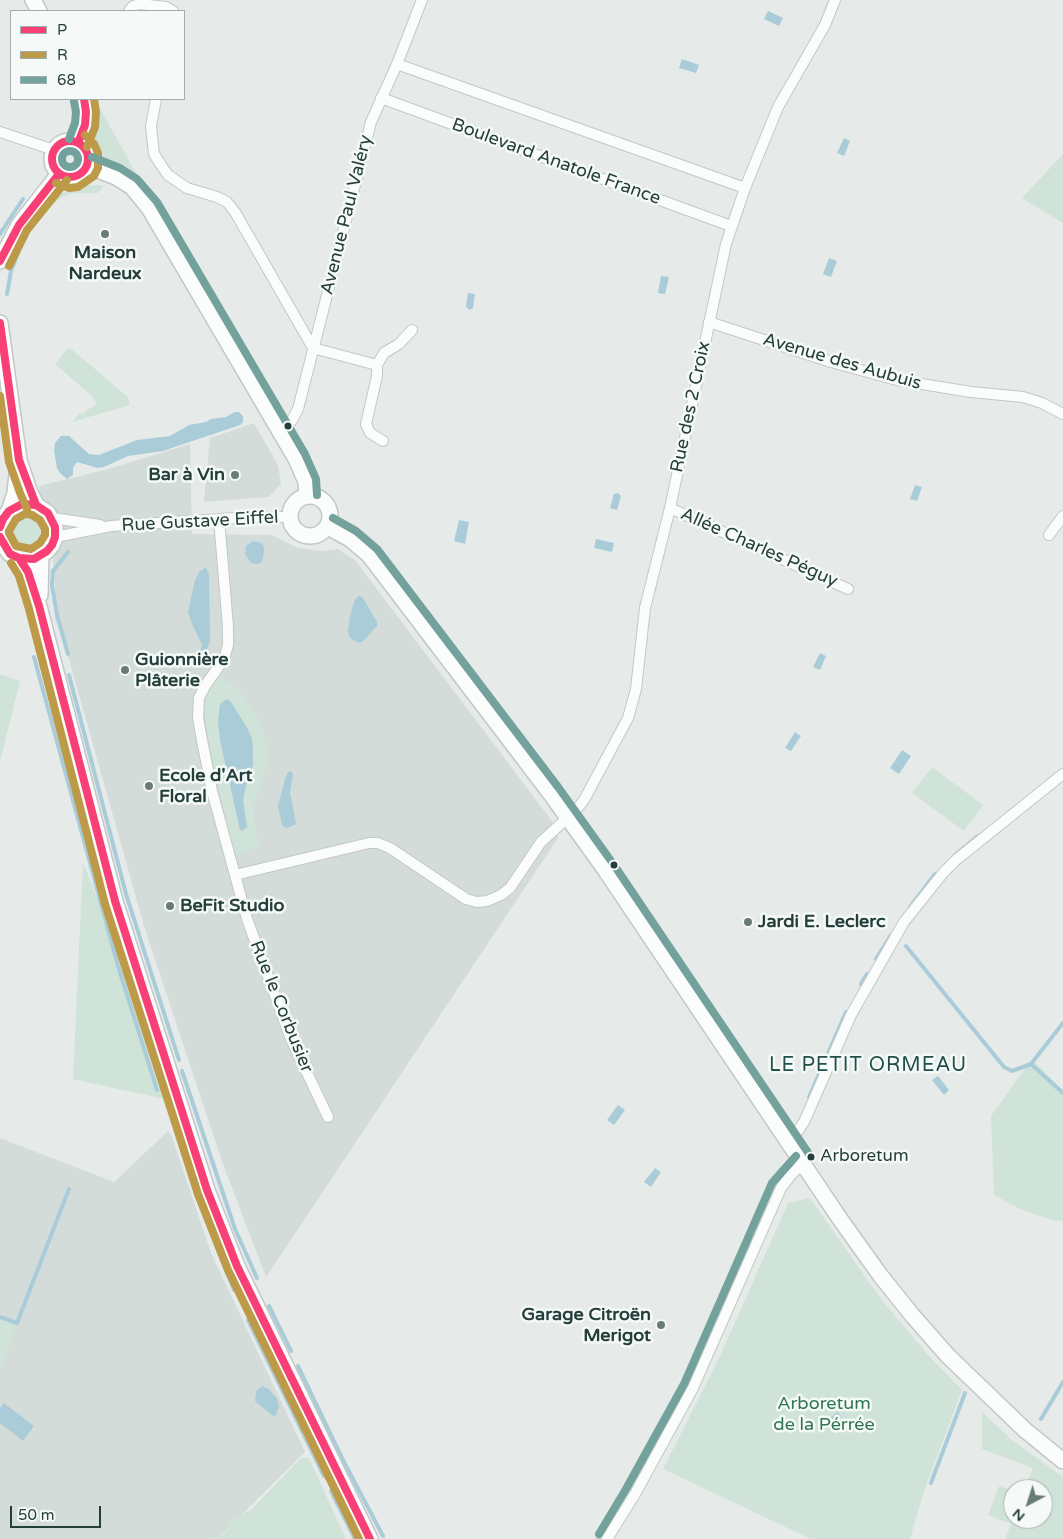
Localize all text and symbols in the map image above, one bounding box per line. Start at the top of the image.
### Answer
legend [10,10,185,100]
text: P [57,21,67,39]
text: R [57,46,68,64]
text: 68 [57,71,76,89]
street label: Boulevard Anatole France [449,114,663,210]
street label: Avenue Paul Valéry [317,133,377,297]
marker: Maison Nardeux [99,228,111,240]
place label: Maison Nardeux [68,242,142,284]
street label: Avenue des Aubuis [760,329,924,395]
street label: Rue des 2 Croix [667,339,715,475]
unlabelled marker [283,421,293,431]
place label: Bar à Vin [148,464,225,486]
marker: Bar à Vin [229,469,241,481]
street label: Allée Charles Péguy [677,504,841,592]
street label: Rue Gustave Eiffel [121,507,279,537]
place label: Guionnière Plâterie [135,649,228,692]
marker: Guionnière Plâterie [119,664,131,676]
place label: Ecole d'Art Floral [159,765,252,808]
marker: Ecole d'Art Floral [143,780,155,792]
unlabelled marker [609,860,619,870]
place label: BeFit Studio [180,895,284,917]
marker: BeFit Studio [164,900,176,912]
place label: Jardi E. Leclerc [758,911,886,933]
marker: Jardi E. Leclerc [742,916,754,928]
street label: Rue le Corbusier [245,938,317,1076]
district label: LE PETIT ORMEAU [767,1054,969,1078]
place label: Arboretum [820,1147,908,1167]
marker: Arboretum [806,1152,816,1162]
place label: Garage Citroën Merigot [521,1304,651,1346]
marker: Garage Citroën Merigot [655,1319,667,1331]
park label: Arboretum de la Pérrée [773,1393,875,1436]
north arrow [1003,1479,1053,1529]
scale bar [12,1496,104,1528]
text: N [1009,1505,1028,1525]
text: 50 m [18,1506,55,1524]

